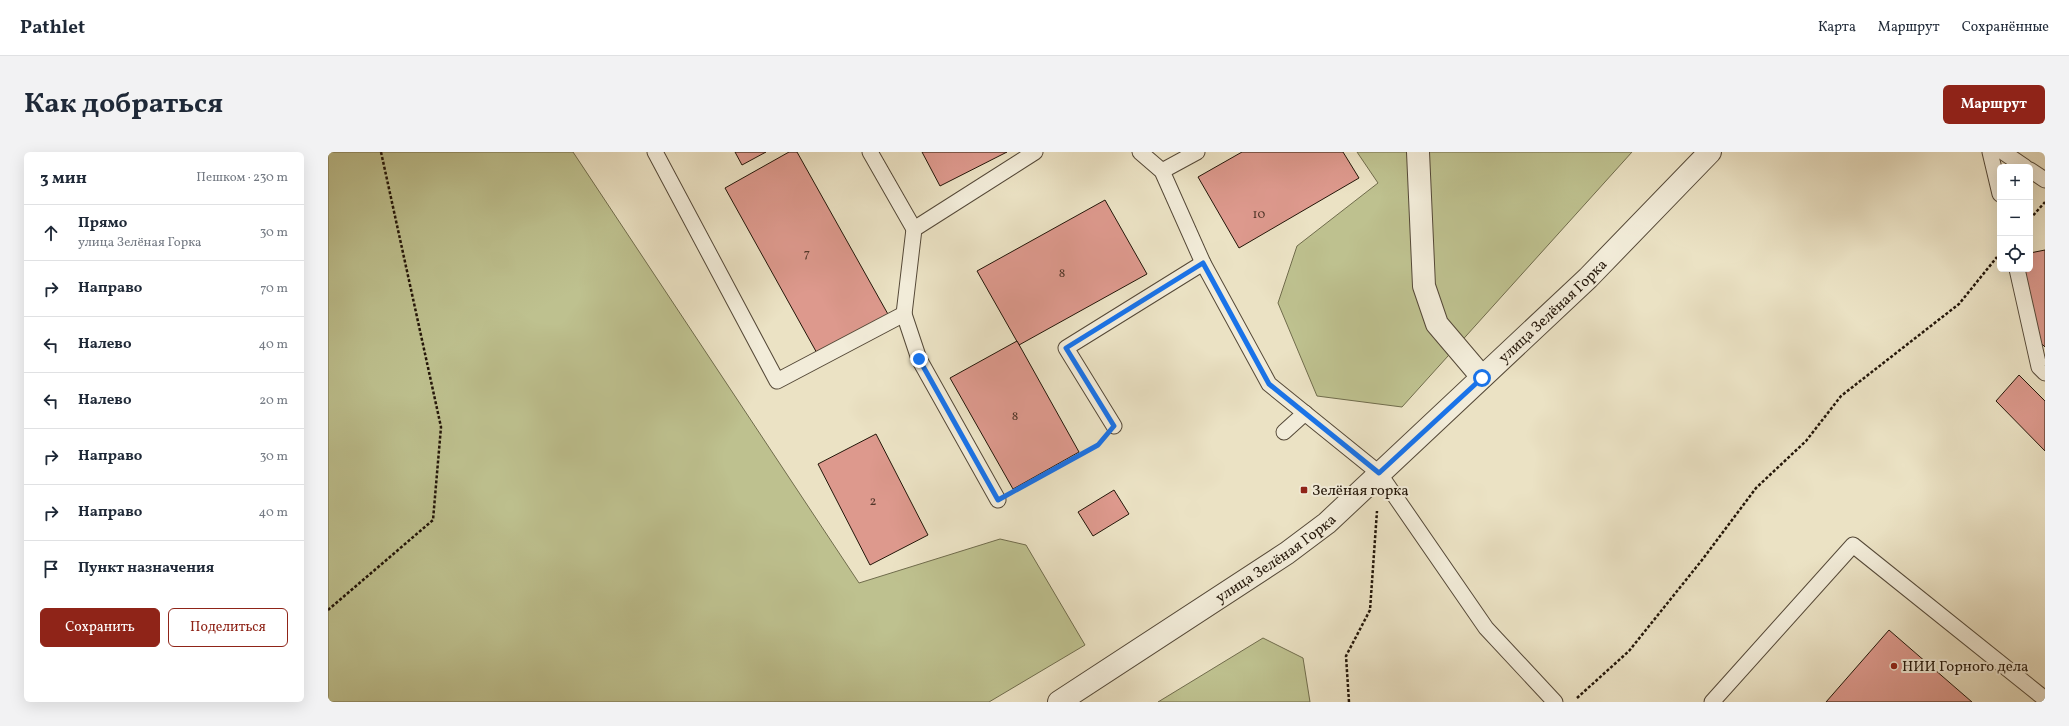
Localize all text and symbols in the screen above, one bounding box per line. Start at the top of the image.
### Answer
text: Pathlet [20,15,85,41]
text: Карта [1818,18,1856,37]
text: Маршрут [1878,18,1940,37]
text: Сохранённые [1962,18,2049,37]
text: Как добраться [24,85,223,124]
button: Маршрут [1943,85,2045,124]
map controls [1997,164,2033,272]
button: + [1997,164,2033,200]
text: 3 мин [40,167,87,190]
text: Пешком · 230 m [196,169,288,187]
button: − [1997,200,2033,236]
house number: 10 [1253,206,1266,224]
text: Прямо [78,213,127,234]
icon: ahead [40,222,62,244]
text: 30 m [260,224,288,242]
text: улица Зелёная Горка [78,234,202,252]
button: locate [1997,236,2033,272]
house number: 7 [804,245,810,263]
street label: улица Зелёная Горка [1495,255,1613,369]
house number: 8 [1059,265,1065,283]
icon: right [40,278,62,300]
text: Направо [78,278,142,299]
text: 70 m [260,280,288,298]
icon: left [40,334,62,356]
text: Налево [78,334,132,355]
text: 40 m [259,336,288,354]
route end [910,350,928,368]
route start [1473,369,1491,387]
icon: left [40,390,62,412]
text: Налево [78,390,132,411]
text: 20 m [259,392,288,410]
house number: 8 [1012,408,1018,426]
icon: right [40,446,62,468]
text: Направо [78,446,142,467]
text: 30 m [260,448,288,466]
place label: Зелёная горка [1312,481,1409,502]
marker: Зелёная горка [1299,485,1309,495]
house number: 2 [870,493,877,511]
icon: right [40,502,62,524]
text: Направо [78,502,142,523]
text: 40 m [259,504,288,522]
street label: улица Зелёная Горка [1212,510,1342,609]
icon: arrive [40,558,62,580]
text: Пункт назначения [78,558,214,579]
button: Сохранить [40,608,160,647]
button: Поделиться [168,608,288,647]
place label: НИИ Горного дела [1902,657,2029,678]
marker: НИИ Горного дела [1889,661,1899,671]

